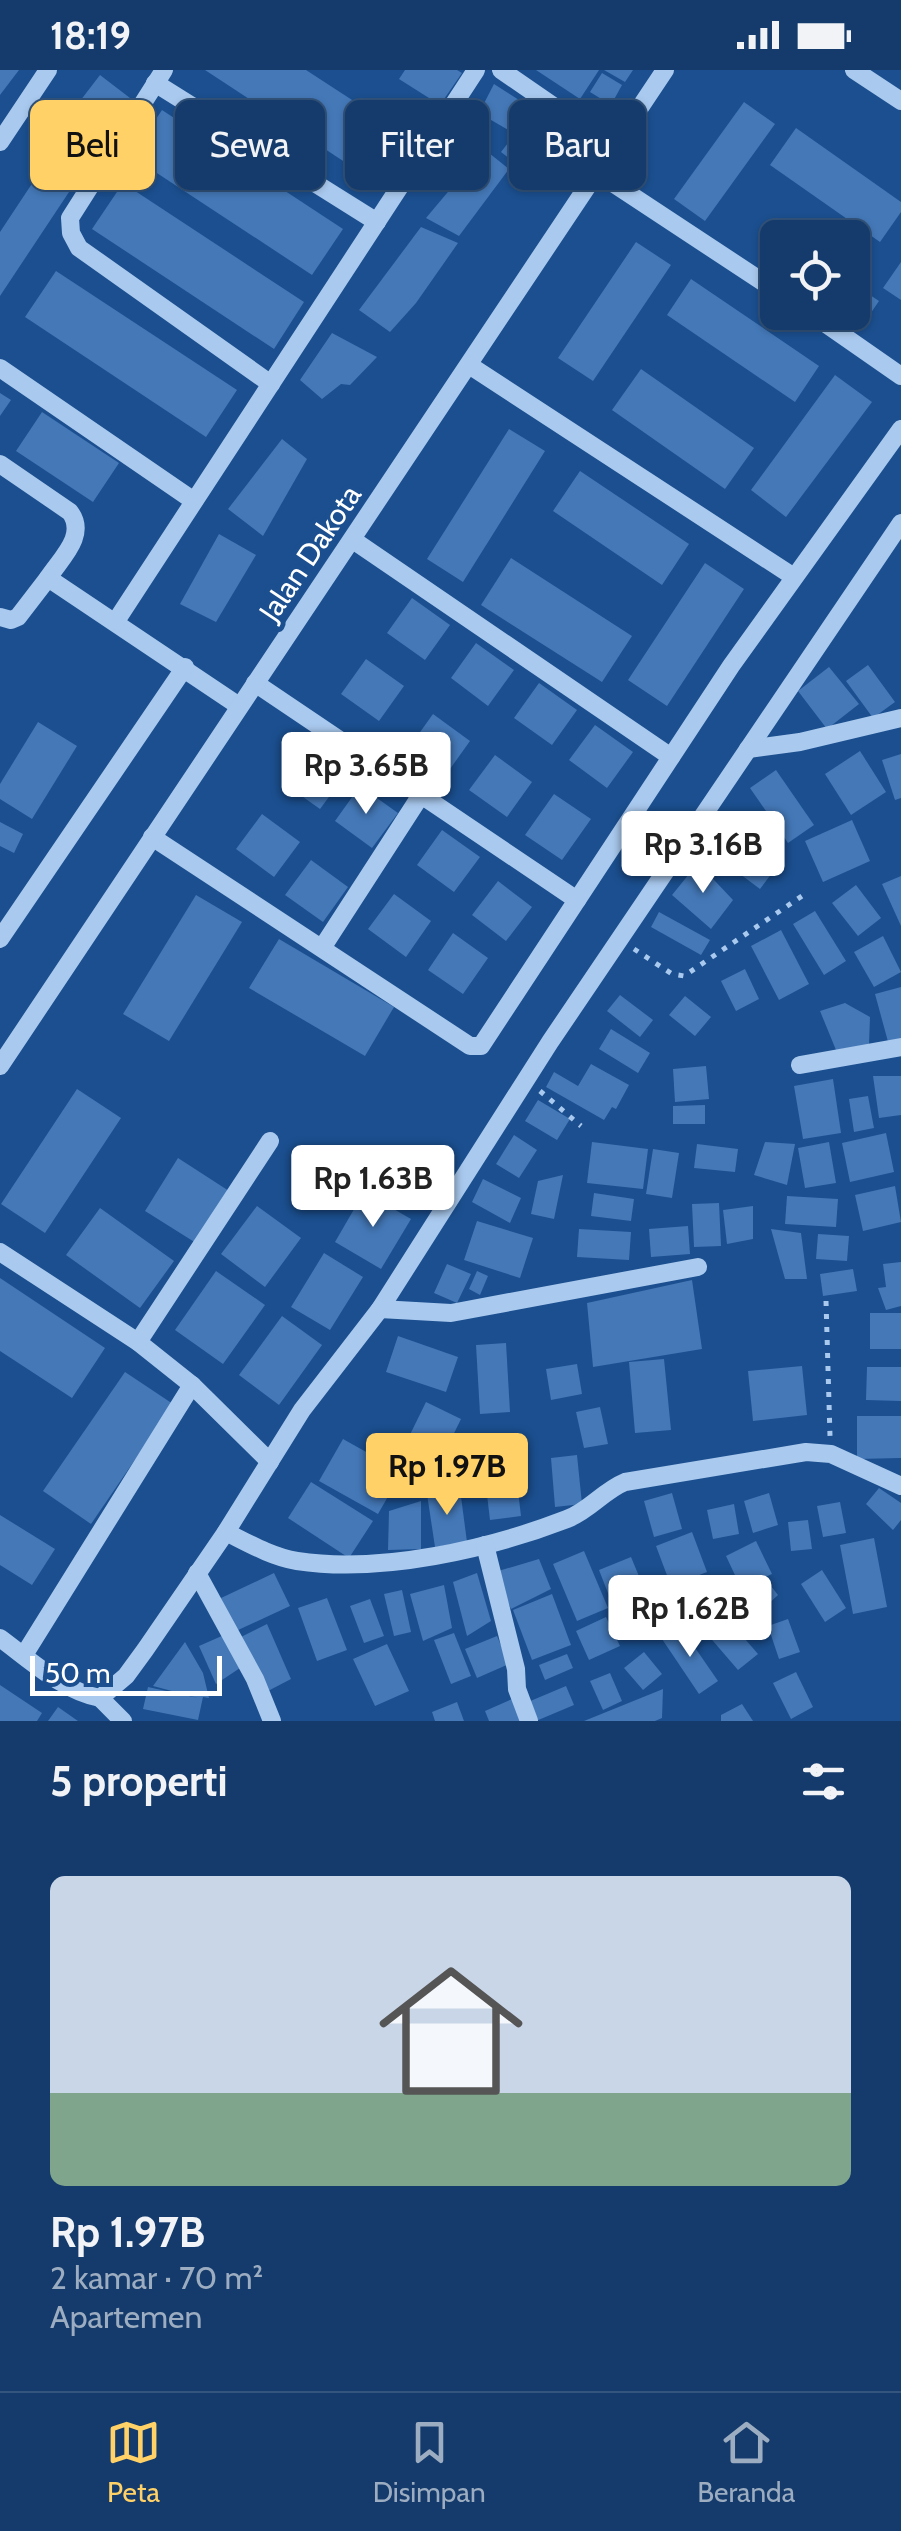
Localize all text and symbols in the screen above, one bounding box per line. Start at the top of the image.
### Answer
text: 18:19 [50,12,131,59]
chip: Beli [30,100,155,190]
chip: Sewa [175,100,325,190]
chip: Filter [345,100,489,190]
chip: Baru [509,100,646,190]
map controls [760,220,870,330]
button: locate [760,220,870,330]
street label: Jalan Dakota [250,477,369,629]
pin: Rp 3.65B [263,732,469,817]
text: Rp 3.65B [304,745,428,784]
pin: Rp 3.16B [600,811,806,896]
text: Rp 3.16B [644,824,762,863]
pin: Rp 1.63B [270,1145,476,1230]
text: Rp 1.63B [313,1158,433,1197]
pin: Rp 1.97B [344,1433,550,1518]
text: Rp 1.97B [388,1446,506,1485]
pin: Rp 1.62B [587,1575,793,1660]
text: Rp 1.62B [630,1588,750,1627]
scale bar [30,1651,222,1696]
text: 50 m [45,1656,111,1690]
icon: filters [796,1754,851,1809]
text: 5 properti [50,1755,228,1807]
icon: home [361,1941,541,2121]
text: Rp 1.97B [50,2206,205,2258]
text: 2 kamar · 70 m² [50,2258,263,2297]
text: Apartemen [50,2297,202,2336]
tab: Peta [106,2415,161,2509]
tab: Disimpan [373,2415,486,2509]
tab: Beranda [697,2415,795,2509]

